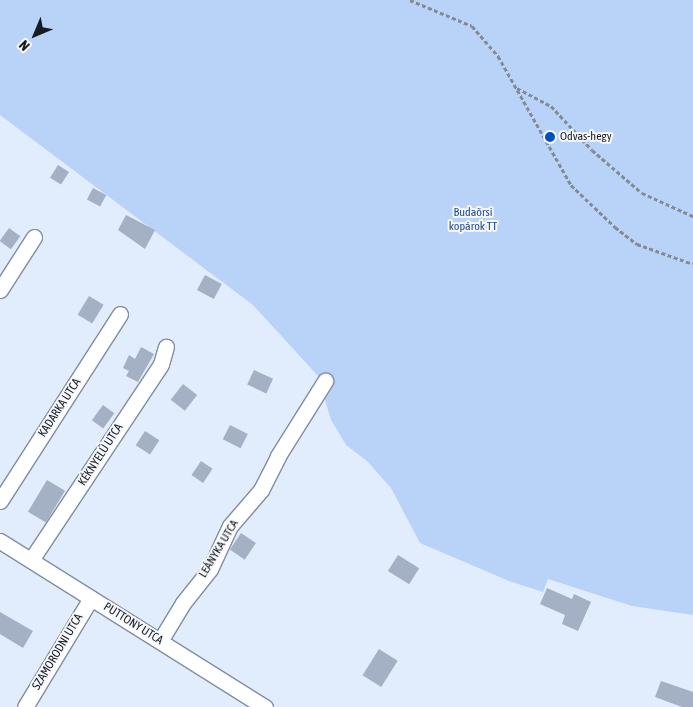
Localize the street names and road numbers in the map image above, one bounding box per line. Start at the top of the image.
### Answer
street label: KADARKA UTCA [36,376,84,440]
street label: KÉKNYELŰ UTCA [76,421,126,489]
street label: LEÁNYKA UTCA [196,517,242,581]
street label: PUTTONY UTCA [100,600,166,648]
street label: SZAMORODNI UTCA [30,611,86,693]

